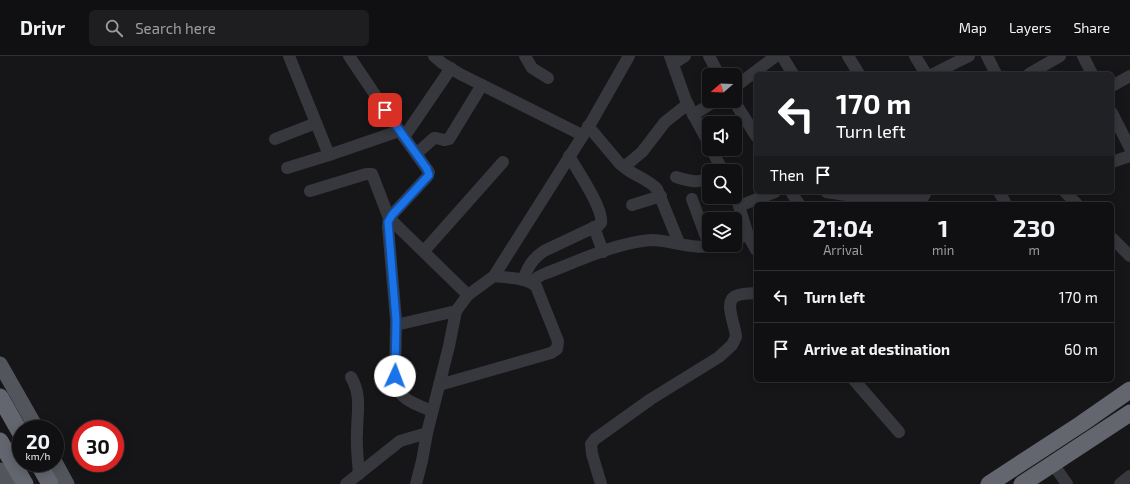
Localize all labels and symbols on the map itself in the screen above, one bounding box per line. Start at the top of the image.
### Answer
north arrow [702,68,742,108]
pin [368,93,402,127]
position arrow [374,355,416,397]
speed limit sign: 30 [72,420,124,472]

